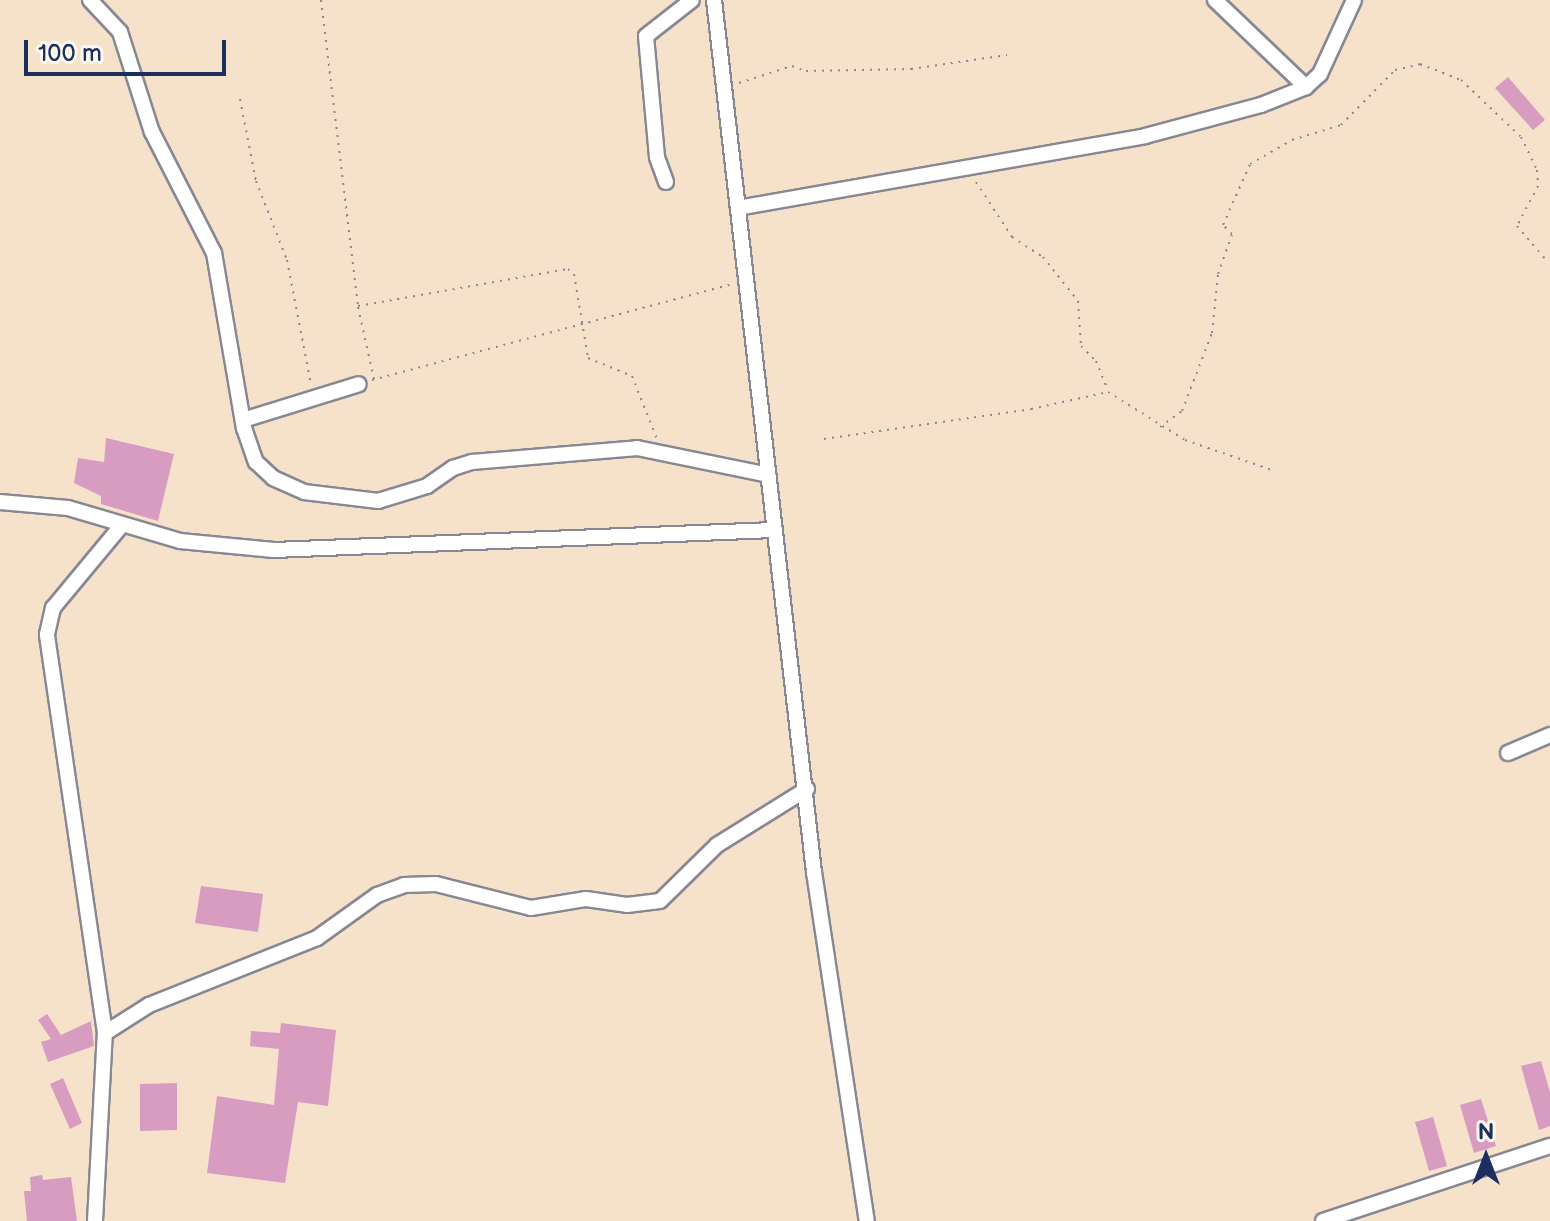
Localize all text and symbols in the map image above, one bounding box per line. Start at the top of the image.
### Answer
scale bar [28,24,230,74]
text: 100 m [38,39,102,68]
north arrow [1446,1117,1526,1197]
text: N [1478,1119,1494,1146]

